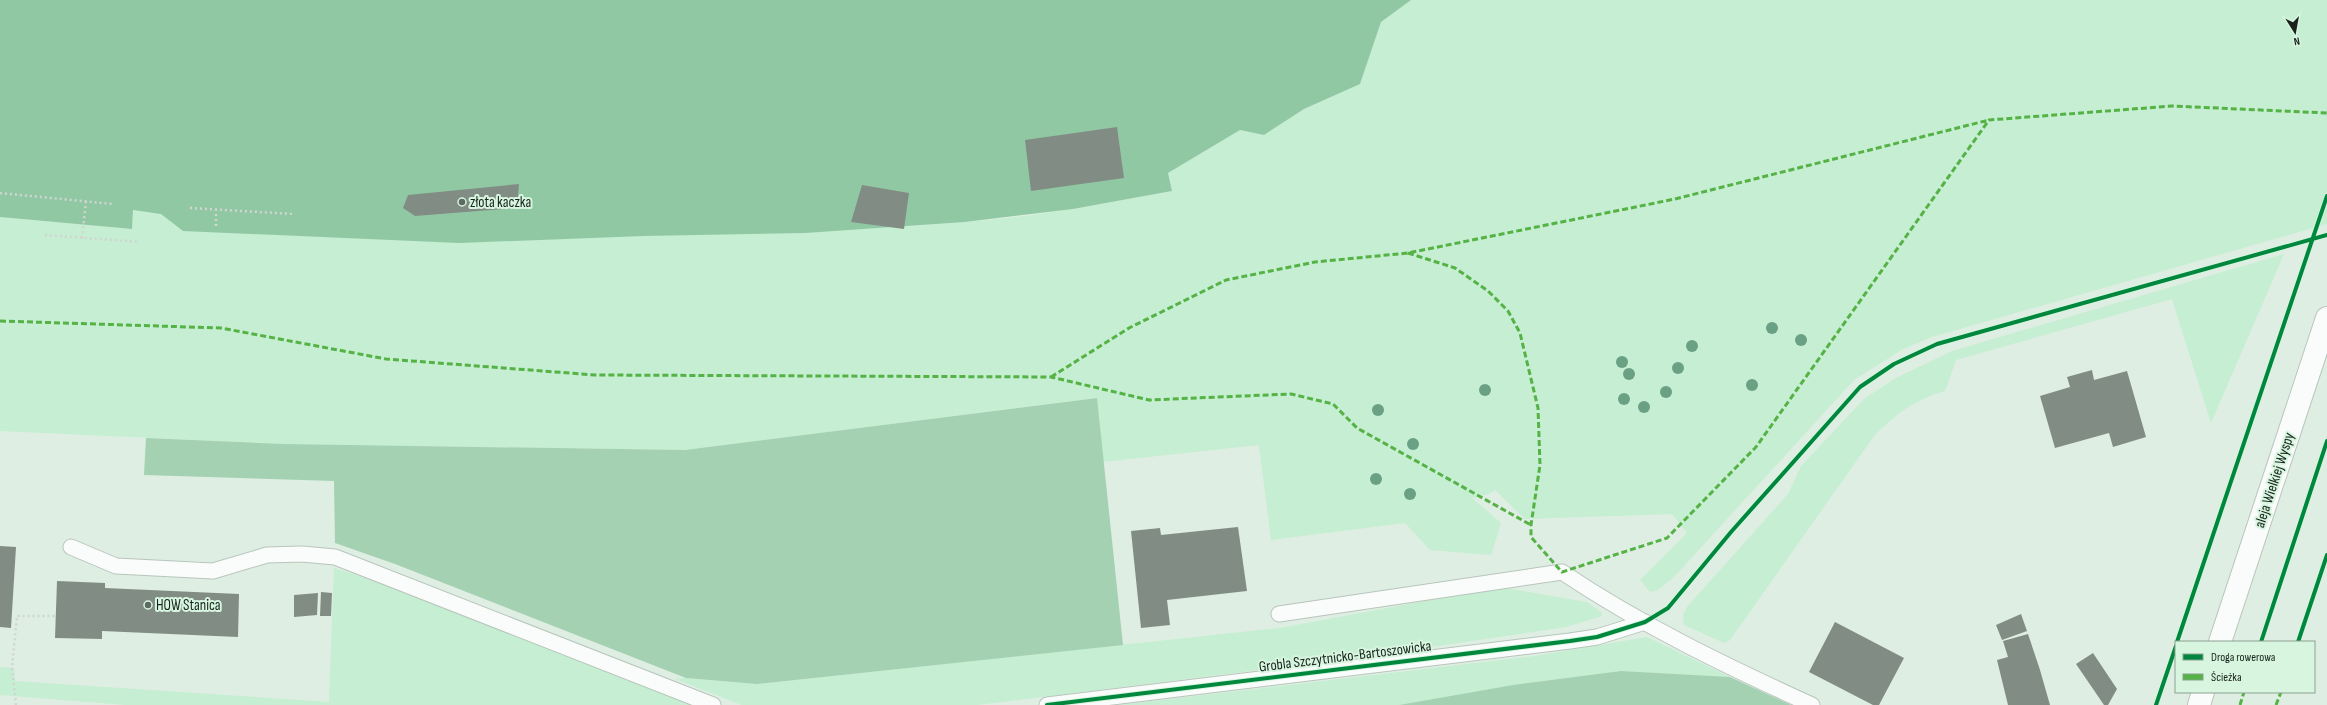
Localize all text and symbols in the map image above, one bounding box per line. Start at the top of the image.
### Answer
north arrow [2275,12,2315,52]
text: N [2293,34,2301,48]
place label: złota kaczka [470,193,532,212]
marker: złota kaczka [457,197,467,207]
street label: aleja Wielkiej Wyspy [2250,430,2299,530]
place label: HOW Stanica [156,596,221,615]
marker: HOW Stanica [143,600,153,610]
street label: Grobla Szczytnicko-Bartoszowicka [1258,636,1433,677]
legend [2175,641,2315,693]
text: Droga rowerowa [2211,650,2276,665]
text: Ścieżka [2211,670,2242,685]

